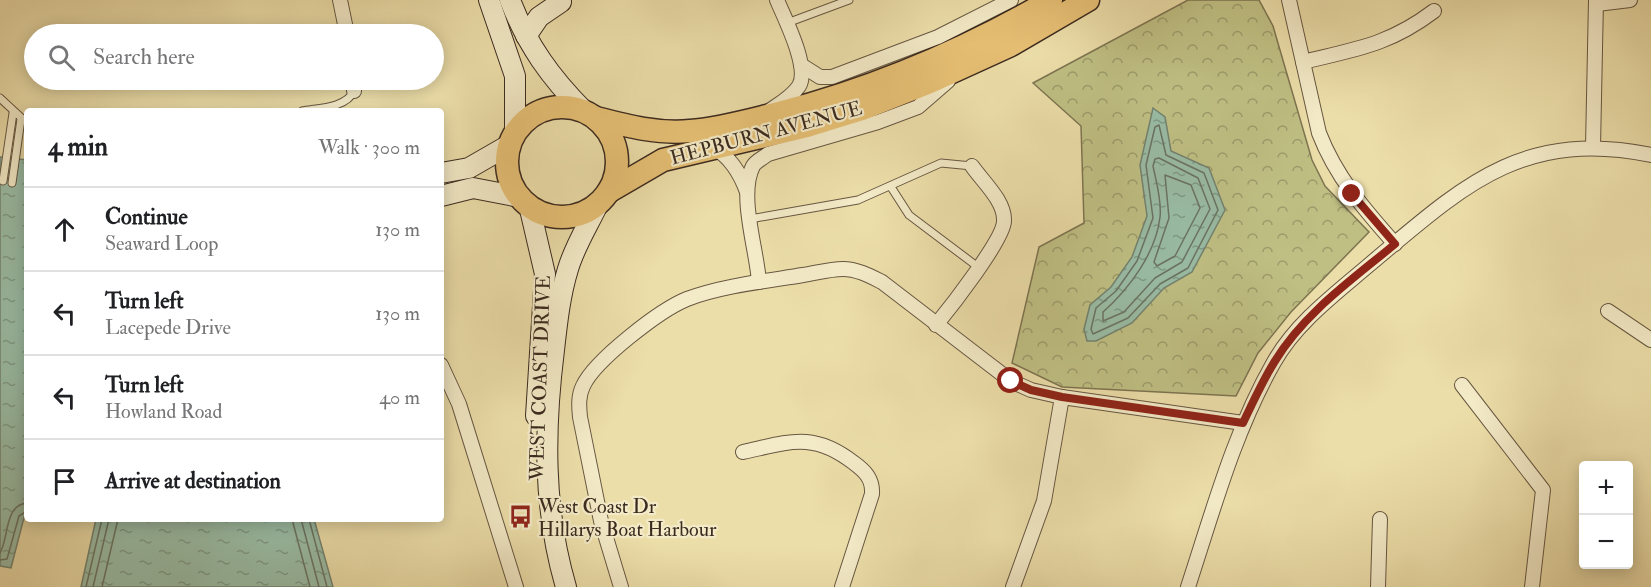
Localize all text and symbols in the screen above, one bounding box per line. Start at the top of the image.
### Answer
search box [24,24,444,90]
icon: search [45,41,78,74]
text: Search here [93,43,195,71]
street label: HEPBURN AVENUE [667,95,865,171]
text: 4 min [48,131,108,163]
text: Walk · 300 m [318,135,420,160]
route end [1338,180,1364,206]
text: Continue [105,203,188,231]
icon: ahead [48,213,81,246]
text: 130 m [375,217,420,242]
text: Seaward Loop [105,231,218,256]
street label: WEST COAST DRIVE [524,275,556,482]
text: Turn left [105,287,184,315]
icon: left [48,297,81,330]
text: 130 m [375,301,420,326]
text: Lacepede Drive [105,315,231,340]
route start [997,367,1023,393]
text: Turn left [105,371,184,399]
icon: left [48,381,81,414]
text: 40 m [379,385,420,410]
text: Howland Road [105,399,222,424]
map controls [1579,461,1633,569]
button: + [1579,461,1633,515]
icon: arrive [48,465,81,498]
text: Arrive at destination [105,467,281,495]
place label: West Coast Dr Hillarys Boat Harbour [537,494,717,542]
bus stop icon: West Coast Dr Hillarys Boat Harbour [507,504,533,530]
button: − [1579,515,1633,569]

